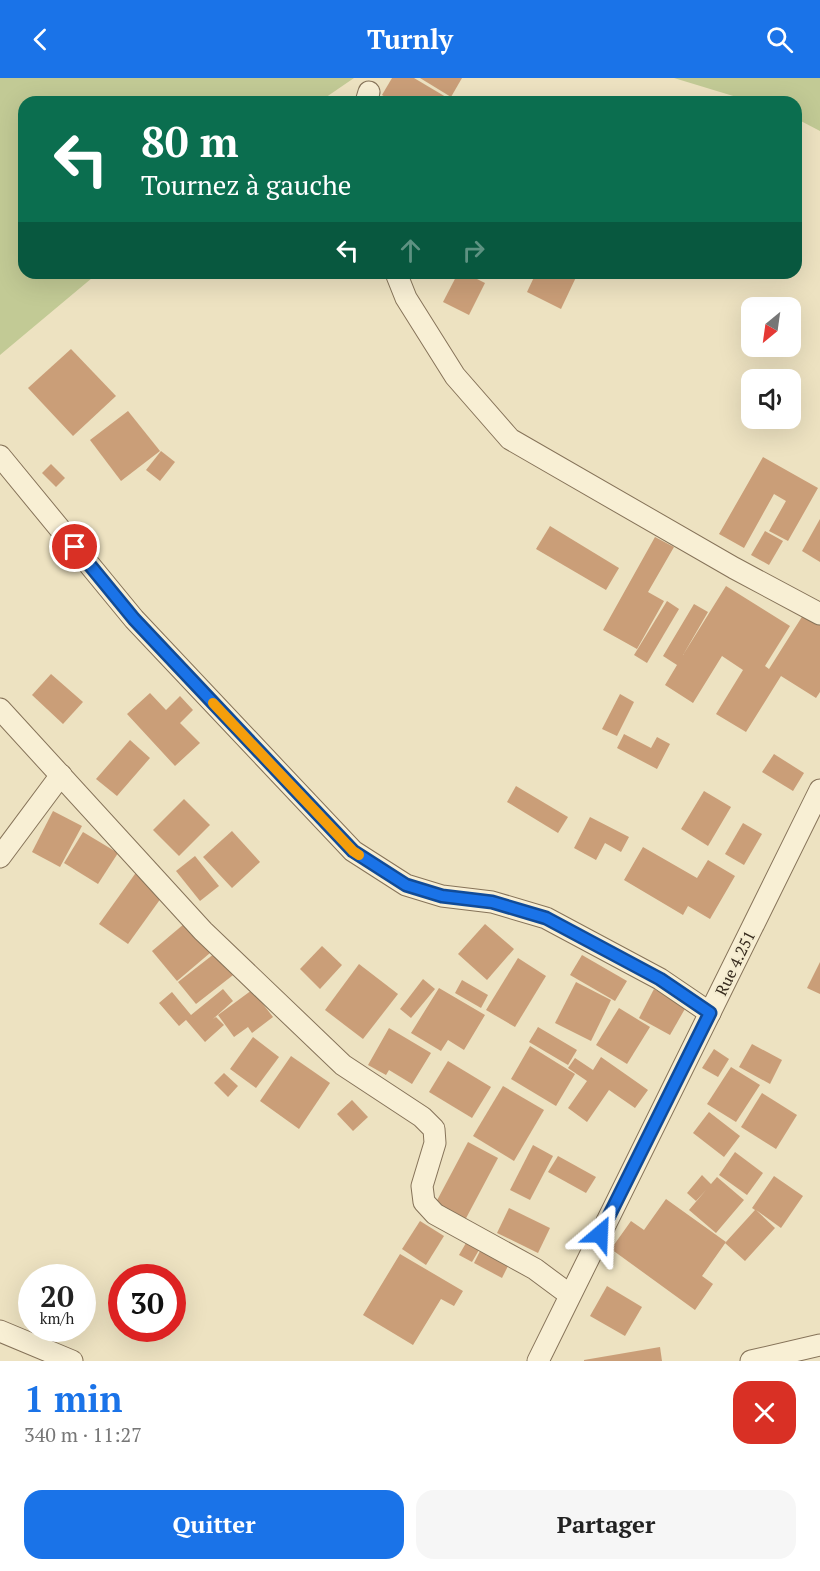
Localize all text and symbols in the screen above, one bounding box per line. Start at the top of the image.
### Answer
text: Turnly [367,21,453,57]
icon: back [24,23,57,56]
icon: search [763,23,796,56]
text: 80 m [141,113,239,169]
icon: left [42,120,120,198]
text: Tournez à gauche [141,167,351,203]
icon: left [331,234,364,267]
icon: ahead [394,234,427,267]
icon: right [457,234,490,267]
north arrow [741,297,801,357]
map controls [741,297,801,429]
button: sound [741,369,801,429]
pin [49,521,100,572]
icon: arrive [58,530,91,563]
street label: Rue 4.251 [710,927,760,999]
position arrow [568,1202,632,1266]
speed limit sign: 30 [108,1264,186,1342]
text: 20 [40,1276,74,1316]
text: km/h [40,1308,74,1328]
text: 1 min [24,1375,122,1422]
button: close [733,1381,796,1444]
text: 340 m · 11:27 [24,1421,142,1448]
button: Quitter [24,1490,404,1559]
button: Partager [416,1490,796,1559]

